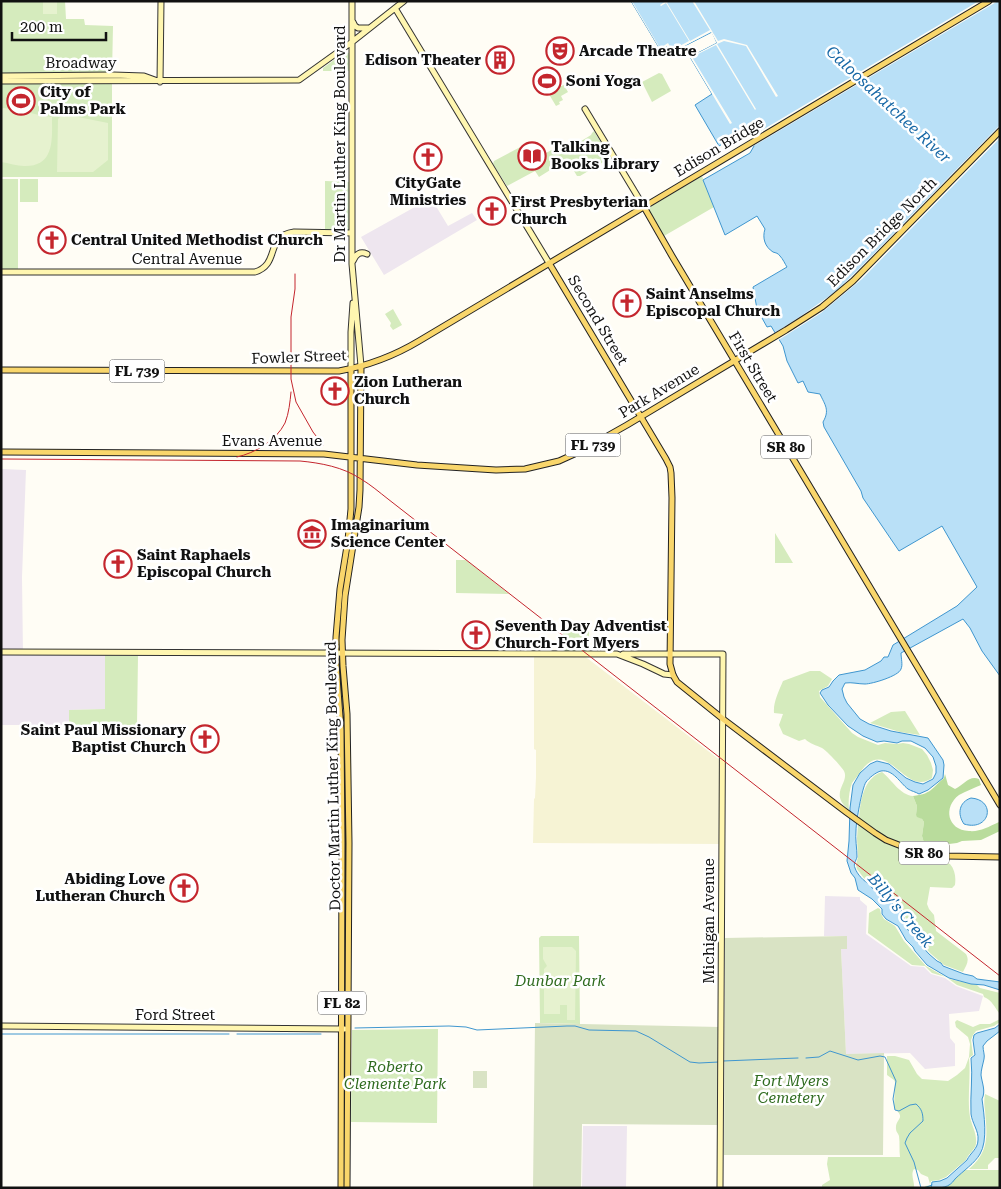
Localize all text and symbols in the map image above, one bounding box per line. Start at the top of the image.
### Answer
scale bar [12,10,106,42]
text: 200 m [20,18,63,36]
street label: Dr Martin Luther King Boulevard [331,25,349,263]
theatre icon: Arcade Theatre [545,36,575,66]
place label: Arcade Theatre [579,42,697,60]
water label: Caloosahatchee River [822,42,955,167]
building icon: Edison Theater [485,45,515,75]
place label: Edison Theater [365,51,481,69]
street label: Broadway [45,54,117,72]
sports icon: Soni Yoga [532,66,562,96]
place label: Soni Yoga [566,72,641,90]
place label: City of Palms Park [40,83,126,118]
sports icon: City of Palms Park [6,86,36,116]
street label: Edison Bridge [671,113,767,181]
place label: Talking Books Library [551,138,659,173]
library icon: Talking Books Library [517,141,547,171]
church icon: CityGate Ministries [413,142,443,172]
street label: Edison Bridge North [824,173,941,290]
place label: CityGate Ministries [390,174,467,209]
place label: First Presbyterian Church [511,193,648,228]
church icon: First Presbyterian Church [477,196,507,226]
church icon: Central United Methodist Church [37,225,67,255]
place label: Central United Methodist Church [71,231,323,249]
street label: Central Avenue [132,250,242,268]
street label: Second Street [564,272,632,369]
place label: Saint Anselms Episcopal Church [646,285,780,320]
church icon: Saint Anselms Episcopal Church [612,288,642,318]
street label: First Street [725,328,781,406]
street label: Fowler Street [251,346,347,368]
road number: FL 739 [110,360,164,382]
street label: Park Avenue [616,360,702,422]
place label: Zion Lutheran Church [354,373,462,408]
church icon: Zion Lutheran Church [320,376,350,406]
street label: Evans Avenue [222,432,322,450]
road number: FL 739 [566,434,620,456]
road number: SR 80 [761,436,811,458]
place label: Imaginarium Science Center [331,516,446,551]
museum icon: Imaginarium Science Center [297,519,327,549]
place label: Saint Raphaels Episcopal Church [137,546,271,581]
church icon: Saint Raphaels Episcopal Church [103,549,133,579]
place label: Seventh Day Adventist Church-Fort Myers [495,617,667,652]
church icon: Seventh Day Adventist Church-Fort Myers [461,620,491,650]
street label: Doctor Martin Luther King Boulevard [322,641,344,911]
place label: Saint Paul Missionary Baptist Church [21,721,186,756]
church icon: Saint Paul Missionary Baptist Church [190,724,220,754]
road number: SR 80 [899,841,949,864]
street label: Michigan Avenue [700,858,718,984]
water label: Billy's Creek [864,869,937,951]
place label: Abiding Love Lutheran Church [36,870,165,905]
church icon: Abiding Love Lutheran Church [169,873,199,903]
park label: Dunbar Park [514,972,606,990]
road number: FL 82 [318,991,366,1014]
street label: Ford Street [135,1006,215,1024]
park label: Roberto Clemente Park [344,1058,447,1093]
park label: Fort Myers Cemetery [752,1072,829,1107]

